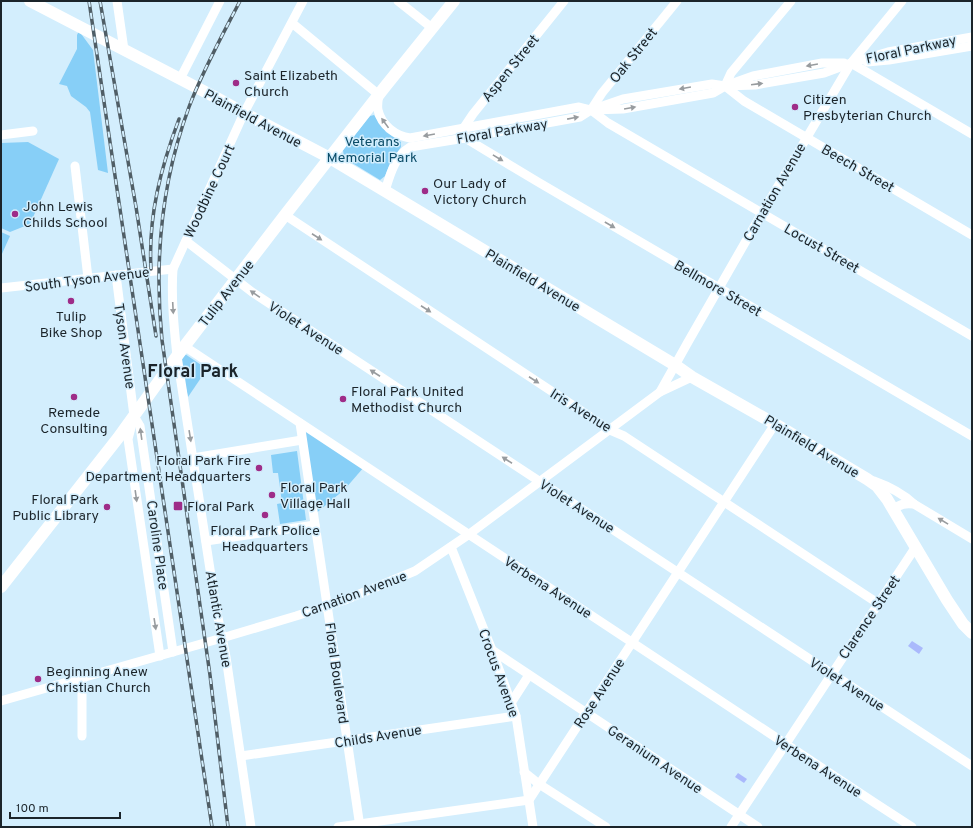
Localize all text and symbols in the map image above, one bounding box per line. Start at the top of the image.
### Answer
street label: Oak Street [607,25,662,87]
street label: Aspen Street [479,32,543,106]
street label: Floral Parkway [865,33,958,68]
one-way arrow [806,62,818,68]
place label: Saint Elizabeth Church [244,68,338,101]
marker: Saint Elizabeth Church [231,78,241,88]
one-way arrow [751,81,763,87]
one-way arrow [679,85,691,91]
street label: Plainfield Avenue [201,86,304,152]
place label: Citizen Presbyterian Church [803,92,932,125]
marker: Citizen Presbyterian Church [790,102,800,112]
one-way arrow [624,104,636,110]
one-way arrow [567,115,579,121]
street label: Floral Parkway [455,116,549,149]
one-way arrow [381,117,389,128]
one-way arrow [423,132,435,138]
park label: Veterans Memorial Park [327,134,417,167]
street label: Carnation Avenue [740,141,810,245]
street label: Woodbine Court [181,142,240,241]
street label: Beech Street [818,142,897,197]
one-way arrow [493,155,504,162]
place label: Our Lady of Victory Church [433,176,527,209]
marker: Our Lady of Victory Church [420,186,430,196]
place label: John Lewis Childs School [23,199,108,232]
marker: John Lewis Childs School [10,209,20,219]
one-way arrow [604,221,616,228]
street label: Locust Street [781,221,862,278]
one-way arrow [312,233,322,241]
street label: Plainfield Avenue [482,246,583,316]
street label: Tulip Avenue [196,257,259,331]
street label: Bellmore Street [670,257,764,321]
street label: South Tyson Avenue [24,264,151,297]
one-way arrow [250,290,260,298]
marker: Tulip Bike Shop [66,296,76,306]
street label: Violet Avenue [264,299,346,360]
street label: Tyson Avenue [109,302,138,390]
one-way arrow [170,302,177,314]
one-way arrow [420,305,431,313]
place label: Tulip Bike Shop [40,309,102,342]
district label: Floral Park [147,361,239,384]
one-way arrow [370,369,381,377]
one-way arrow [528,377,540,384]
place label: Floral Park United Methodist Church [351,384,464,417]
street label: Iris Avenue [546,386,614,437]
marker: Remede Consulting [69,392,79,402]
marker: Floral Park United Methodist Church [338,394,348,404]
place label: Remede Consulting [40,405,108,438]
street label: Plainfield Avenue [761,412,862,482]
one-way arrow [138,428,144,440]
one-way arrow [187,430,193,443]
place label: Floral Park Fire Department Headquarters [85,453,251,486]
one-way arrow [502,456,513,464]
marker: Floral Park Fire Department Headquarters [254,463,264,473]
street label: Violet Avenue [535,477,617,538]
place label: Floral Park Village Hall [280,480,350,513]
one-way arrow [133,489,139,502]
marker: Floral Park Village Hall [267,490,277,500]
place label: Floral Park Public Library [12,492,99,525]
street label: Caroline Place [142,499,171,591]
place label: Floral Park [187,499,255,516]
marker: Floral Park [172,500,184,512]
marker: Floral Park Public Library [102,502,112,512]
marker: Floral Park Police Headquarters [260,510,270,520]
one-way arrow [937,518,949,525]
place label: Floral Park Police Headquarters [210,523,320,556]
street label: Verbena Avenue [500,553,594,623]
street label: Carnation Avenue [300,568,409,622]
street label: Atlantic Avenue [201,569,234,669]
street label: Clarence Street [836,573,905,663]
one-way arrow [152,618,158,630]
street label: Floral Boulevard [320,621,351,725]
street label: Crocus Avenue [474,627,521,720]
street label: Violet Avenue [805,655,887,716]
street label: Rose Avenue [571,656,629,732]
place label: Beginning Anew Christian Church [46,664,151,697]
marker: Beginning Anew Christian Church [33,674,43,684]
street label: Childs Avenue [333,722,423,753]
street label: Geranium Avenue [603,722,705,798]
street label: Verbena Avenue [770,732,864,802]
scale bar [10,794,120,820]
text: 100 m [16,801,49,817]

